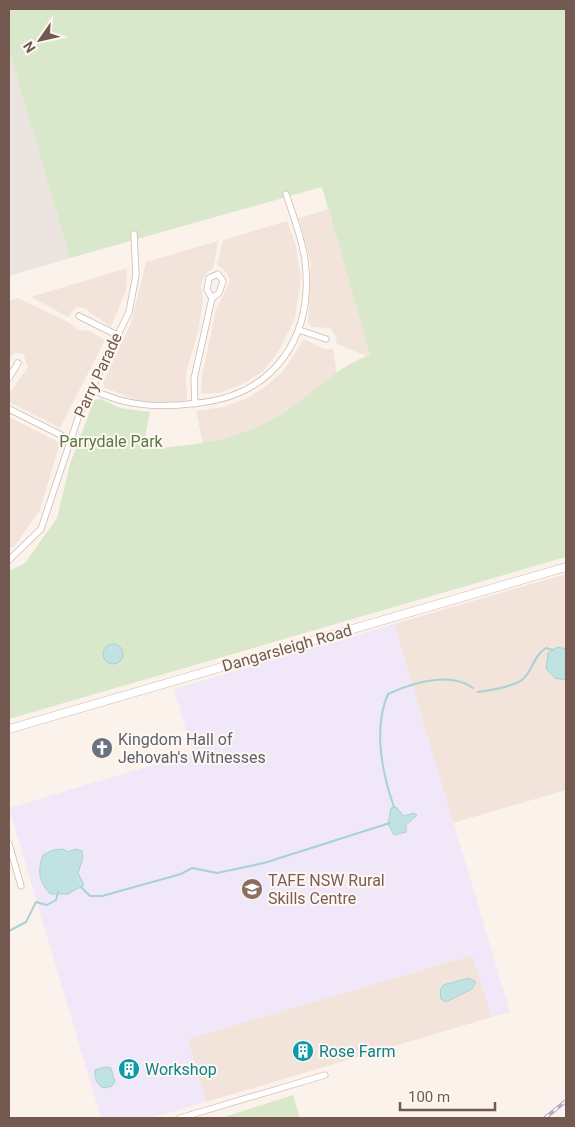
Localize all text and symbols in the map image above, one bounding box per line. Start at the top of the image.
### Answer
north arrow [15,15,65,65]
text: N [20,39,39,56]
street label: Parry Parade [70,330,126,420]
park label: Parrydale Park [59,432,164,451]
street label: Dangarsleigh Road [220,620,354,676]
place label: Kingdom Hall of Jehovah's Witnesses [118,730,266,767]
church icon: Kingdom Hall of Jehovah's Witnesses [90,736,114,760]
place label: TAFE NSW Rural Skills Centre [268,871,385,908]
school or university icon: TAFE NSW Rural Skills Centre [240,877,264,901]
building icon: Rose Farm [291,1039,315,1063]
place label: Rose Farm [319,1042,395,1061]
building icon: Workshop [117,1057,141,1081]
place label: Workshop [145,1060,217,1079]
scale bar [400,1080,495,1112]
text: 100 m [408,1088,450,1106]

